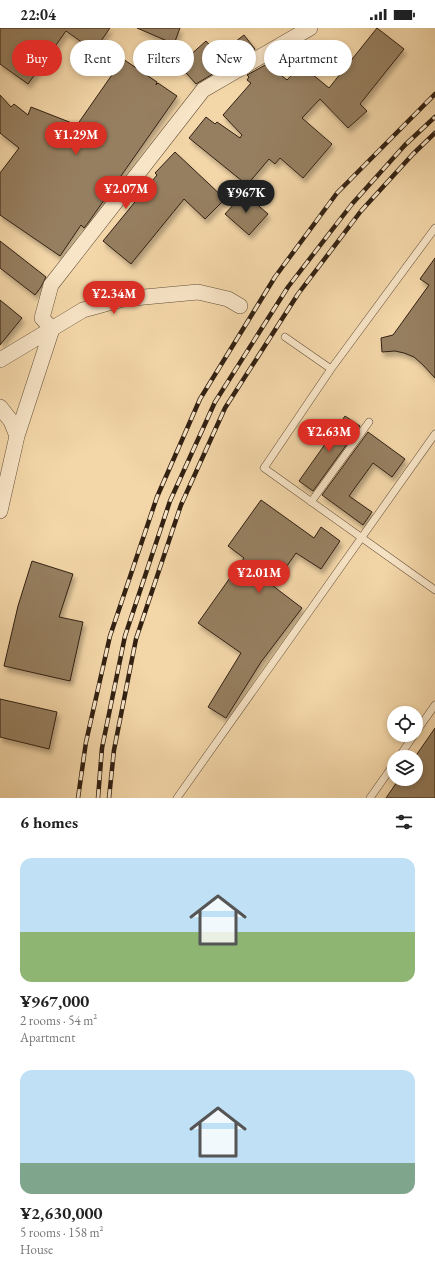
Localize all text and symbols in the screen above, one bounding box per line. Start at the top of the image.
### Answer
text: 22:04 [20,5,56,24]
chip: Buy [12,40,62,76]
chip: Rent [70,40,125,76]
chip: Filters [133,40,194,76]
chip: New [202,40,256,76]
chip: Apartment [264,40,352,76]
pin: ¥1.29M [43,122,109,156]
text: ¥1.29M [54,126,98,143]
pin: ¥2.07M [93,176,159,210]
text: ¥2.07M [104,180,148,197]
pin: ¥967K [218,180,274,214]
text: ¥967K [226,184,266,201]
pin: ¥2.34M [81,281,147,315]
text: ¥2.34M [92,285,136,302]
pin: ¥2.63M [296,419,362,453]
text: ¥2.63M [307,423,351,440]
pin: ¥2.01M [226,560,292,594]
text: ¥2.01M [237,564,281,581]
map controls [387,706,423,786]
button: locate [387,706,423,742]
button: layers [387,750,423,786]
text: 6 homes [20,811,78,833]
icon: filters [393,811,415,833]
icon: home [182,884,254,956]
text: ¥967,000 [20,990,89,1012]
text: 2 rooms · 54 m² [20,1012,97,1029]
text: Apartment [20,1029,75,1046]
icon: home [182,1096,254,1168]
text: ¥2,630,000 [20,1202,102,1224]
text: 5 rooms · 158 m² [20,1224,104,1241]
text: House [20,1241,53,1258]

